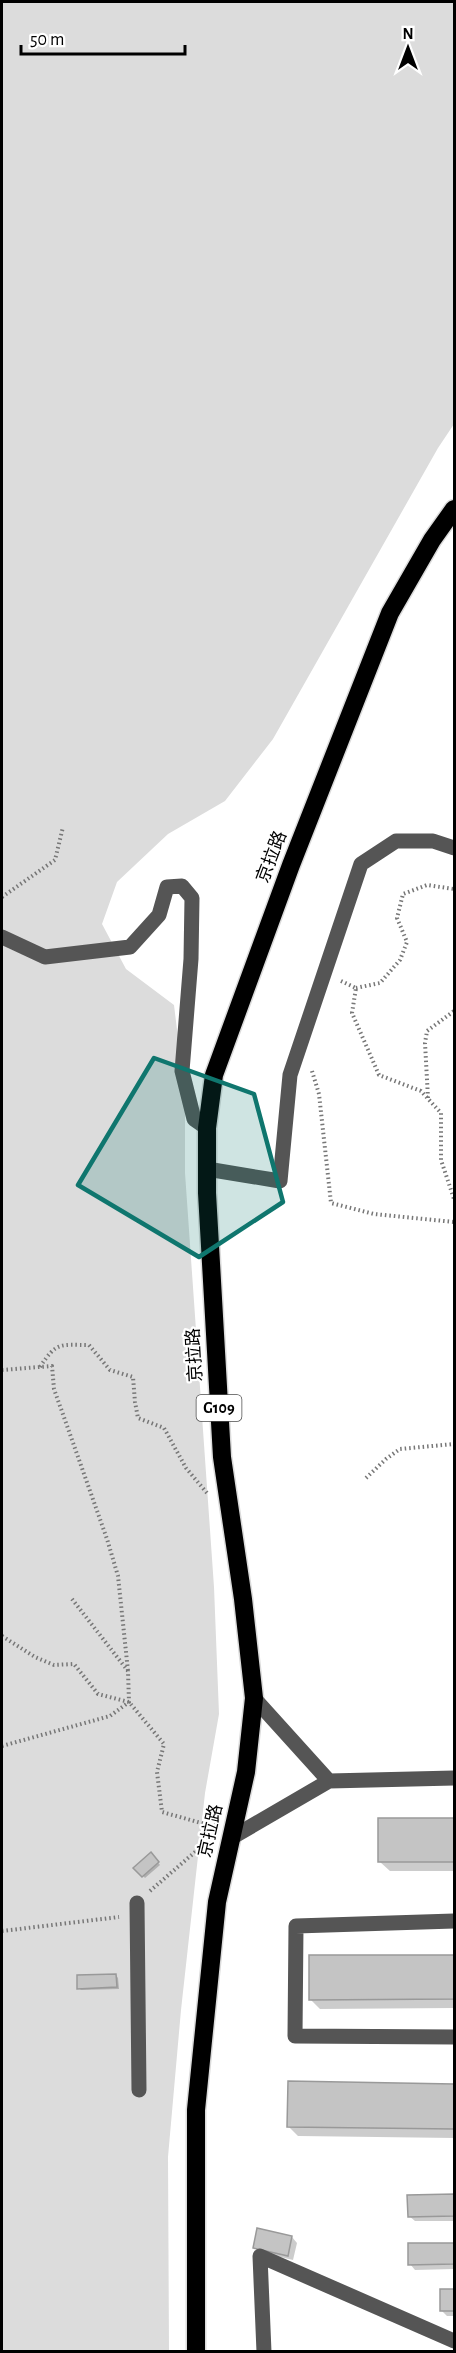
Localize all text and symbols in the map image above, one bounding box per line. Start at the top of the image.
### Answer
scale bar [21,18,184,56]
north arrow [378,18,438,78]
text: N [402,26,414,42]
text: 50 m [30,31,64,49]
street label: 京拉路 [252,828,290,885]
street label: 京拉路 [183,1328,205,1383]
road number: G109 [196,1395,242,1421]
street label: 京拉路 [194,1802,226,1859]

